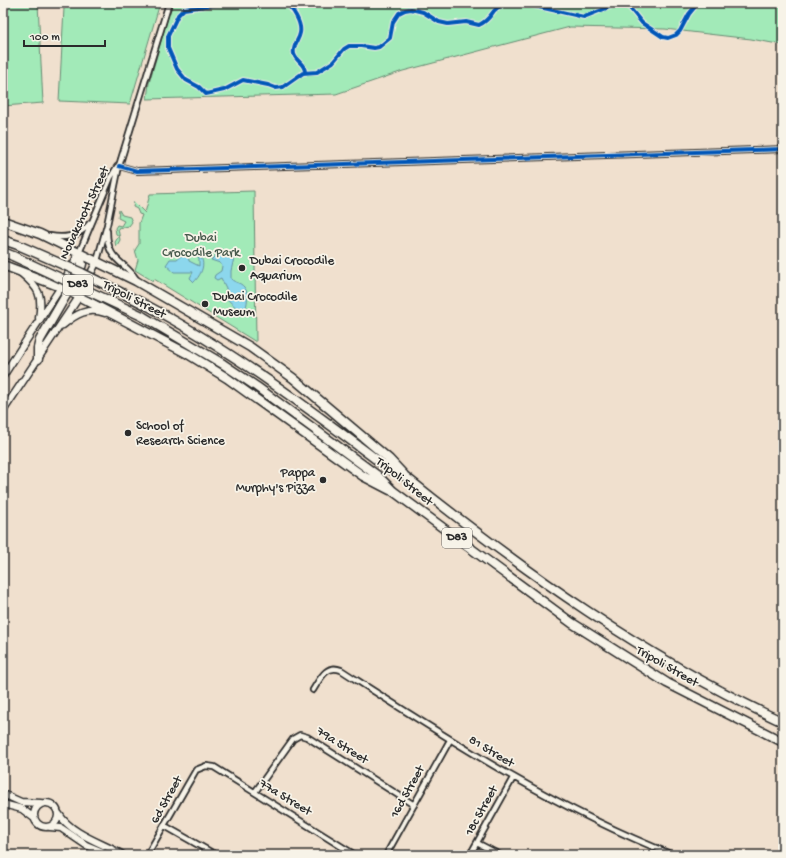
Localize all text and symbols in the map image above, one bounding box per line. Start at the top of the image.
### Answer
scale bar [24,22,105,48]
text: 100 m [29,31,60,45]
street label: Nouakchott Street [57,163,114,262]
park label: Dubai Crocodile Park [162,231,241,261]
place label: Dubai Crocodile Aquarium [249,254,334,284]
marker: Dubai Crocodile Aquarium [237,263,247,273]
road number: D83 [63,275,93,295]
street label: Tripoli Street [99,277,170,323]
place label: Dubai Crocodile Museum [212,290,297,320]
marker: Dubai Crocodile Museum [200,299,210,309]
place label: School of Research Science [136,419,225,449]
marker: School of Research Science [123,428,133,438]
street label: Tripoli Street [372,454,437,511]
place label: Pappa Murphy's Pizza [236,466,316,496]
marker: Pappa Murphy's Pizza [318,475,328,485]
road number: D83 [442,528,472,548]
street label: Tripoli Street [633,643,702,692]
street label: 79a Street [312,724,372,769]
street label: 81 Street [466,733,518,772]
street label: 16d Street [387,762,429,822]
street label: 6d Street [148,772,187,826]
street label: 77a Street [255,776,315,820]
street label: 18c Street [462,782,503,839]

